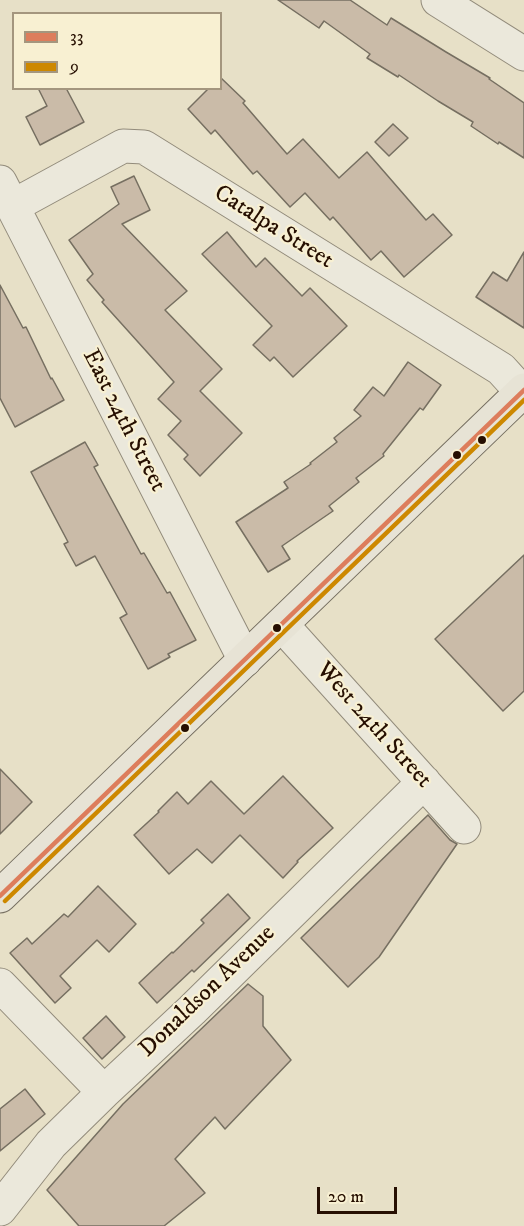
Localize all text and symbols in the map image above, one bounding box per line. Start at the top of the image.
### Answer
legend [12,12,222,90]
text: 33 [70,26,83,48]
text: 9 [70,56,79,78]
street label: Catalpa Street [208,180,338,276]
street label: East 24th Street [75,345,171,497]
unlabelled marker [476,434,488,446]
unlabelled marker [451,449,463,461]
unlabelled marker [271,622,283,634]
street label: West 24th Street [309,657,437,795]
unlabelled marker [179,722,191,734]
street label: Donaldson Avenue [134,920,282,1064]
scale bar [320,1175,400,1213]
text: 20 m [328,1186,364,1208]

